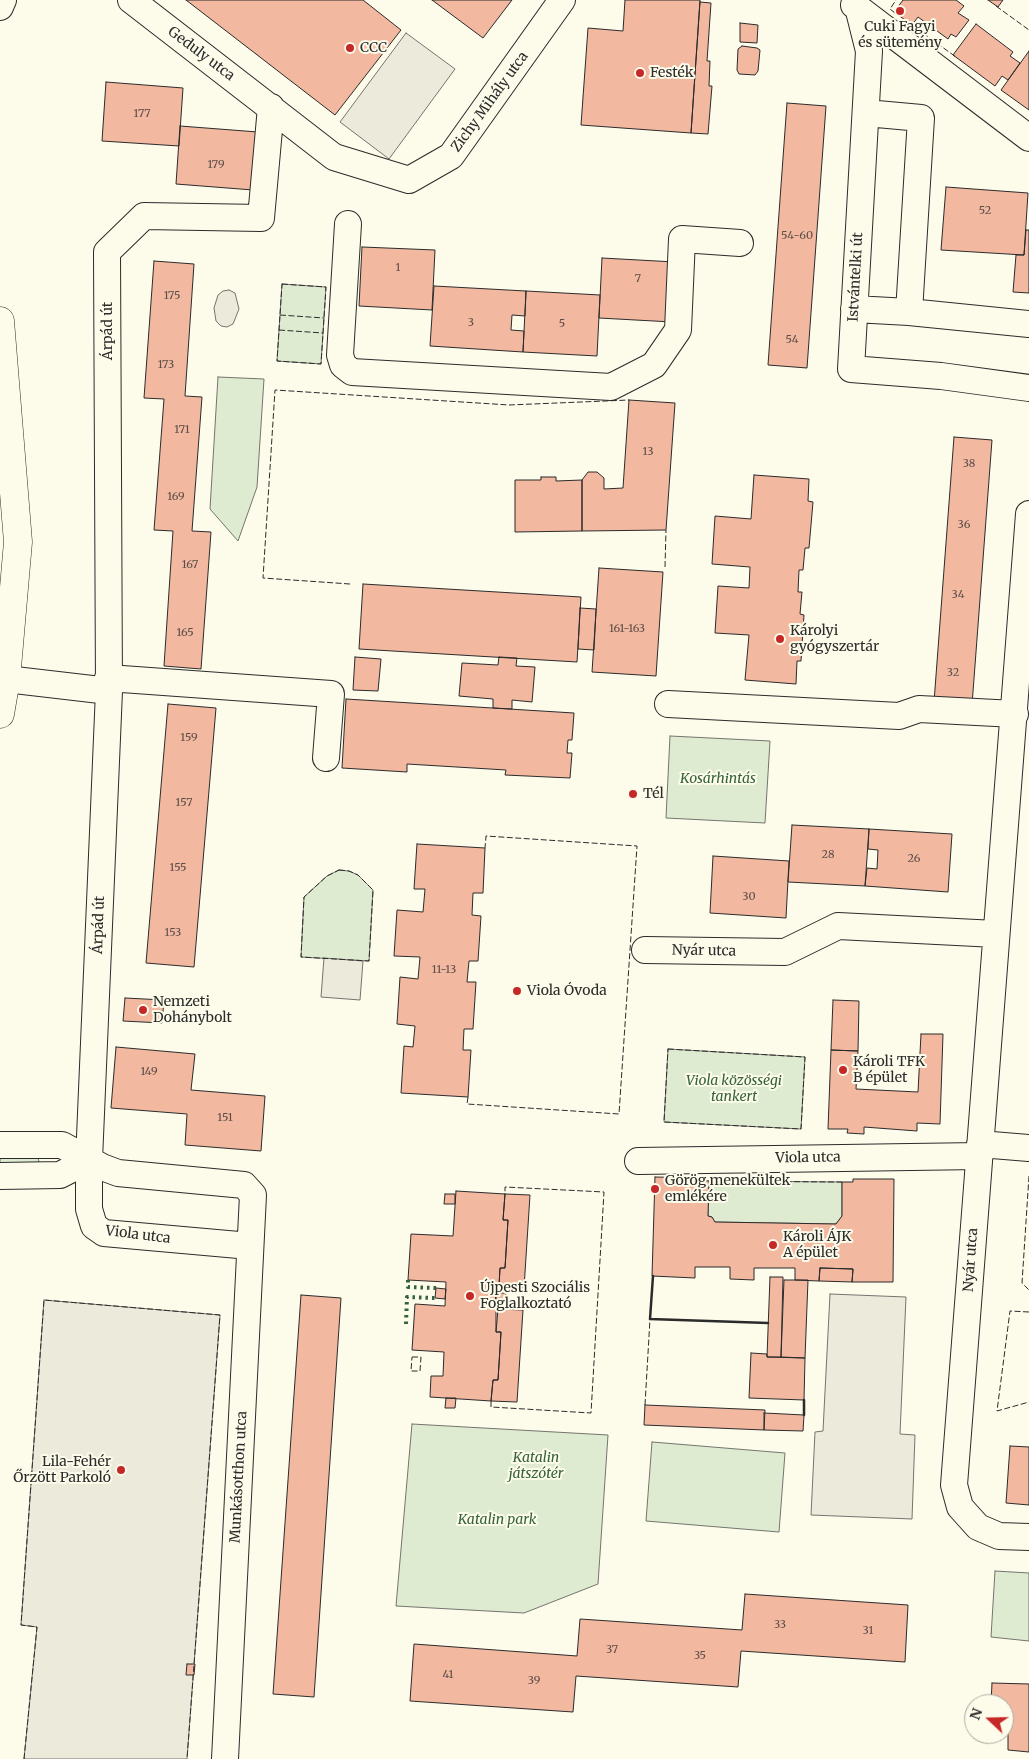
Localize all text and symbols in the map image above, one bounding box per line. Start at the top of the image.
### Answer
marker: Cuki Fagyi és sütemény [894,5,906,17]
place label: Cuki Fagyi és sütemény [858,19,942,52]
street label: Geduly utca [164,24,238,84]
place label: CCC [360,40,387,56]
marker: CCC [344,42,356,54]
street label: Zichy Mihály utca [448,49,532,155]
place label: Festék [650,65,694,81]
marker: Festék [634,67,646,79]
house number: 177 [134,107,150,121]
house number: 179 [207,158,225,172]
house number: 52 [979,204,991,218]
house number: 54-60 [781,229,813,243]
street label: Istvántelki út [845,232,867,322]
house number: 1 [396,261,400,275]
house number: 7 [635,272,641,286]
house number: 175 [164,289,180,303]
street label: Árpád út [100,302,116,360]
house number: 3 [468,316,474,330]
house number: 5 [559,317,565,331]
house number: 54 [786,333,798,347]
house number: 173 [158,358,174,372]
house number: 171 [174,423,190,437]
house number: 13 [643,445,653,459]
house number: 38 [963,457,975,471]
house number: 169 [167,490,185,504]
house number: 36 [958,518,970,532]
house number: 167 [182,558,198,572]
house number: 34 [952,588,964,602]
house number: 161-163 [609,622,645,636]
place label: Károlyi gyógyszertár [790,623,879,656]
house number: 165 [176,626,194,640]
marker: Károlyi gyógyszertár [774,633,786,645]
house number: 32 [947,666,959,680]
house number: 159 [180,731,198,745]
park label: Kosárhintás [680,771,756,787]
place label: Tél [643,786,664,802]
marker: Tél [627,788,639,800]
house number: 157 [176,796,192,810]
house number: 28 [822,848,834,862]
house number: 26 [908,852,920,866]
house number: 155 [170,861,186,875]
house number: 30 [742,890,756,904]
street label: Árpád út [90,895,108,955]
house number: 153 [165,926,181,940]
street label: Nyár utca [672,942,736,960]
house number: 11-13 [432,963,456,977]
place label: Viola Óvoda [527,983,607,999]
marker: Viola Óvoda [511,985,523,997]
place label: Nemzeti Dohánybolt [153,994,232,1026]
marker: Nemzeti Dohánybolt [137,1004,149,1016]
place label: Károli TFK B épület [853,1054,925,1086]
marker: Károli TFK B épület [837,1064,849,1076]
house number: 149 [140,1065,158,1079]
park label: Viola közösségi tankert [686,1073,782,1106]
house number: 151 [217,1111,233,1125]
street label: Viola utca [775,1149,841,1167]
place label: Görög menekültek emlékére [665,1173,790,1206]
marker: Görög menekültek emlékére [649,1183,661,1195]
street label: Viola utca [105,1223,171,1247]
street label: Nyár utca [960,1227,982,1293]
place label: Károli ÁJK A épület [783,1229,851,1262]
marker: Károli ÁJK A épület [767,1239,779,1251]
place label: Újpesti Szociális Foglalkoztató [480,1280,590,1312]
marker: Újpesti Szociális Foglalkoztató [464,1290,476,1302]
street label: Munkásotthon utca [227,1411,251,1543]
park label: Katalin játszótér [509,1450,563,1482]
place label: Lila-Fehér Őrzött Parkoló [13,1454,111,1486]
marker: Lila-Fehér Őrzött Parkoló [115,1464,127,1476]
park label: Katalin park [458,1512,536,1528]
house number: 33 [774,1618,786,1632]
house number: 31 [863,1624,873,1638]
house number: 37 [606,1643,618,1657]
house number: 35 [694,1649,706,1663]
house number: 41 [443,1668,453,1682]
house number: 39 [528,1674,540,1688]
north arrow [964,1694,1014,1744]
text: N [966,1706,986,1722]

